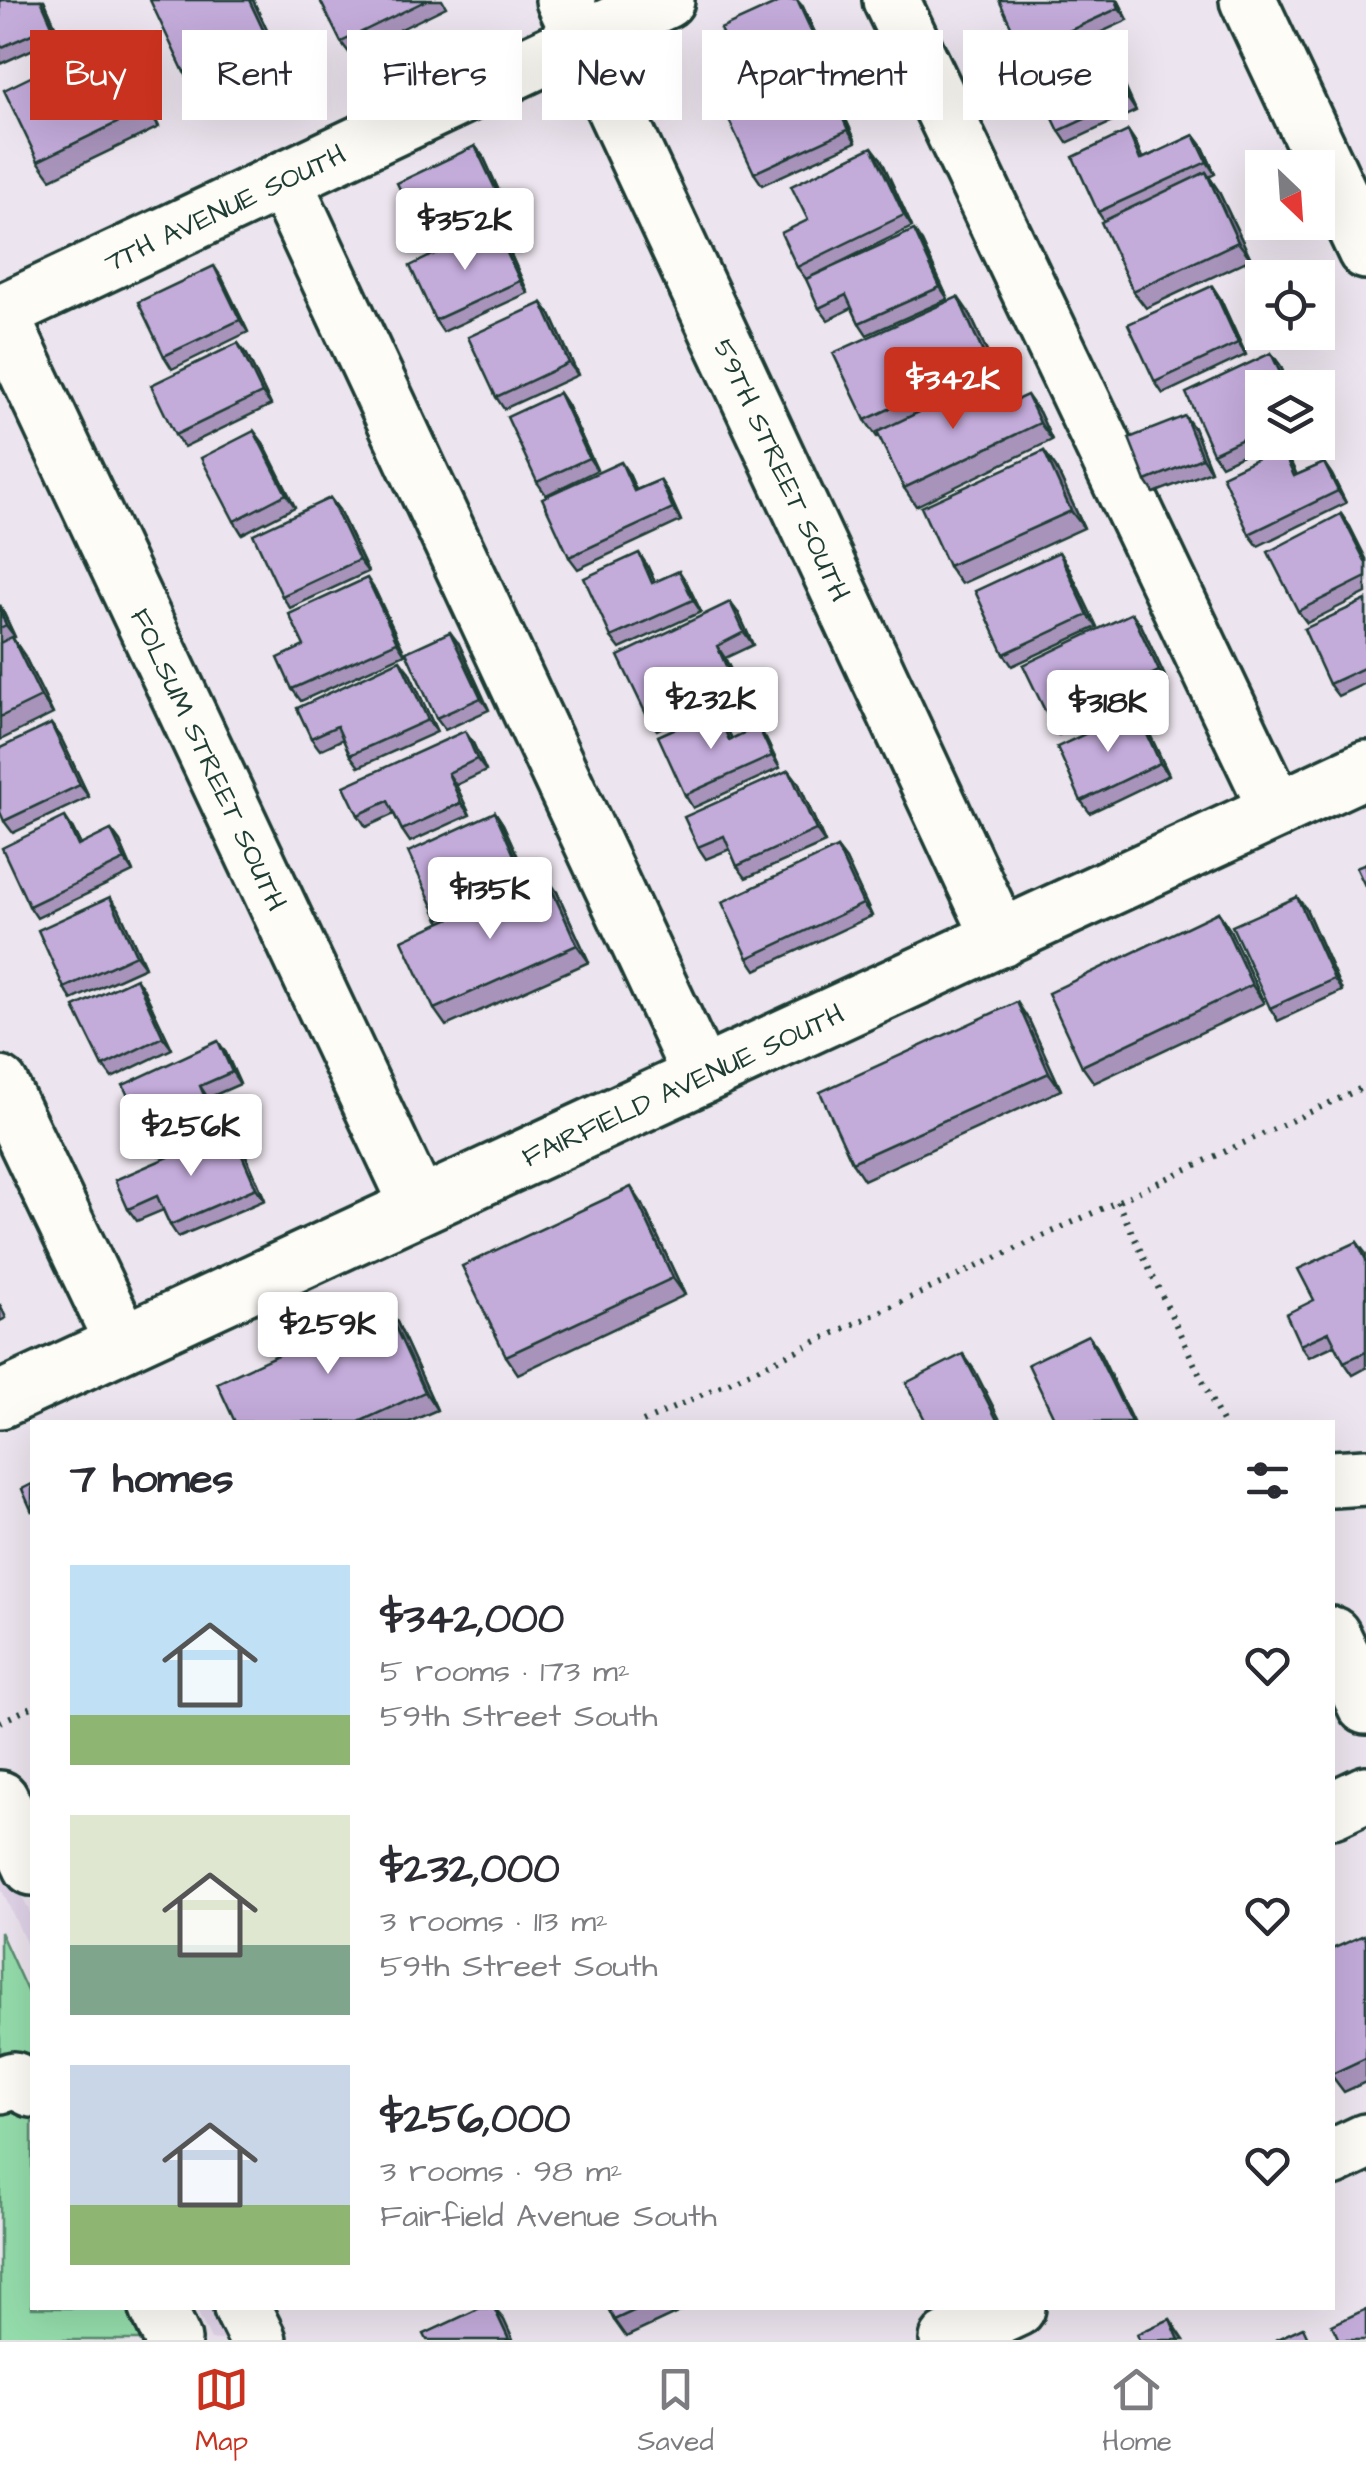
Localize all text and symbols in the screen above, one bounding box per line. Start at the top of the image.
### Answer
chip: Buy [30,30,162,120]
chip: Rent [182,30,327,120]
chip: Filters [347,30,522,120]
chip: New [542,30,682,120]
chip: Apartment [702,30,943,120]
chip: House [963,30,1128,120]
street label: 7TH AVENUE SOUTH [98,135,352,282]
north arrow [1245,150,1335,240]
map controls [1245,150,1335,460]
pin: $352K [395,188,535,273]
text: $352K [418,198,512,243]
button: locate [1245,260,1335,350]
street label: 59TH STREET SOUTH [703,333,859,608]
pin: $342K [883,347,1023,432]
text: $342K [906,357,1000,402]
button: layers [1245,370,1335,460]
street label: FOLSUM STREET SOUTH [120,602,296,918]
pin: $232K [641,667,781,752]
pin: $318K [1038,670,1178,755]
text: $232K [666,677,756,722]
text: $318K [1069,680,1147,725]
pin: $135K [420,857,560,942]
text: $135K [450,867,530,912]
street label: FAIRFIELD AVENUE SOUTH [516,995,851,1177]
pin: $256K [121,1094,261,1179]
text: $256K [142,1104,240,1149]
pin: $259K [258,1292,398,1377]
text: $259K [280,1302,376,1347]
text: 7 homes [70,1451,234,1509]
icon: filters [1240,1453,1295,1508]
text: $342,000 [380,1591,564,1649]
icon: home [150,1605,270,1725]
icon: heart [1240,1638,1295,1693]
text: 5 rooms · 173 m² [380,1649,630,1694]
text: 59th Street South [380,1694,658,1739]
text: $232,000 [380,1841,560,1899]
icon: home [150,1855,270,1975]
icon: heart [1240,1888,1295,1943]
text: 3 rooms · 113 m² [380,1899,608,1944]
text: 59th Street South [380,1944,658,1989]
text: $256,000 [380,2091,570,2149]
icon: home [150,2105,270,2225]
icon: heart [1240,2138,1295,2193]
text: 3 rooms · 98 m² [380,2149,623,2194]
text: Fairfield Avenue South [380,2194,717,2239]
tab: Map [194,2362,249,2461]
tab: Saved [638,2362,714,2461]
tab: Home [1102,2362,1172,2461]

